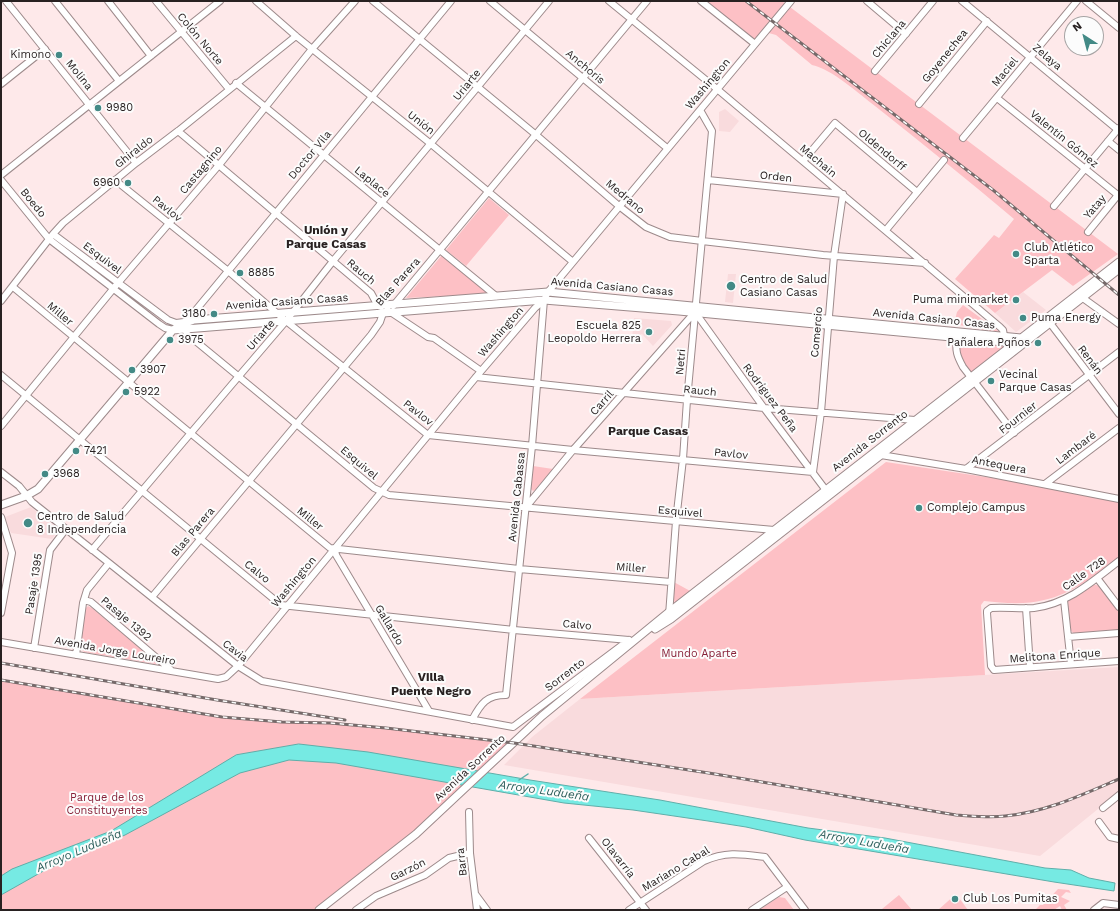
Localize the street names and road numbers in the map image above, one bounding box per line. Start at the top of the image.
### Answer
street label: Colón Norte [174,10,226,68]
street label: Chiclana [869,17,909,61]
street label: Goyenechea [919,27,971,85]
street label: Zelaya [1030,41,1064,73]
street label: Anchoris [563,47,607,87]
street label: Maciel [989,55,1021,89]
street label: Washington [683,56,733,112]
street label: Molina [63,57,95,93]
street label: Uriarte [450,67,484,103]
street label: Valentín Gómez [1027,107,1101,171]
street label: Unión [405,108,437,138]
street label: Oldendorff [855,126,909,174]
street label: Doctor Vila [286,128,334,182]
street label: Ghiraldo [112,133,156,171]
street label: Machain [797,142,839,180]
street label: Castagnino [177,143,225,197]
street label: Laplace [352,164,392,200]
street label: Orden [759,169,793,185]
street label: Medrano [603,177,647,217]
street label: Boedo [17,186,49,220]
street label: Yatay [1081,192,1109,222]
street label: Pavlov [150,193,184,225]
street label: Esquivel [80,239,124,277]
street label: Blas Parera [373,255,423,309]
street label: Rauch [344,256,378,288]
street label: Avenida Casiano Casas [550,275,674,299]
street label: Avenida Casiano Casas [225,291,349,313]
street label: Miller [44,299,76,329]
street label: Washington [475,304,527,360]
street label: Comercio [808,306,826,358]
street label: Avenida Casiano Casas [872,306,996,332]
street label: Uriarte [244,317,278,353]
street label: Renán [1075,343,1105,377]
street label: Netri [673,348,689,376]
street label: Rodríguez Peña [740,361,800,435]
street label: Rauch [683,383,717,399]
street label: Carril [587,388,617,418]
street label: Pavlov [400,397,436,429]
street label: Fournier [996,399,1040,437]
street label: Avenida Sorrento [830,407,910,475]
street label: Lambaré [1053,429,1099,467]
street label: Esquivel [338,444,380,482]
street label: Pavlov [713,446,749,462]
street label: Avenida Cabassa [506,451,528,543]
street label: Antequera [970,453,1028,477]
street label: Esquivel [657,503,703,521]
street label: Miller [294,504,326,534]
street label: Blas Parera [169,505,217,559]
street label: Pasaje 1395 [23,552,45,616]
street label: Washington [269,554,319,610]
street label: Calle 728 [1060,554,1108,594]
street label: Calvo [241,558,273,586]
street label: Miller [616,560,646,576]
street label: Pasaje 1392 [98,594,154,644]
street label: Gallardo [372,602,406,648]
street label: Calvo [562,617,592,633]
street label: Avenida Jorge Loureiro [53,634,177,668]
street label: Cavia [220,637,250,665]
street label: Melitona Enrique [1009,646,1101,666]
street label: Sorrento [542,656,588,694]
street label: Avenida Sorrento [432,732,508,804]
street label: Olavarría [598,835,638,881]
street label: Mariano Cabal [640,844,712,894]
street label: Barra [454,847,470,877]
street label: Garzón [388,856,428,884]

